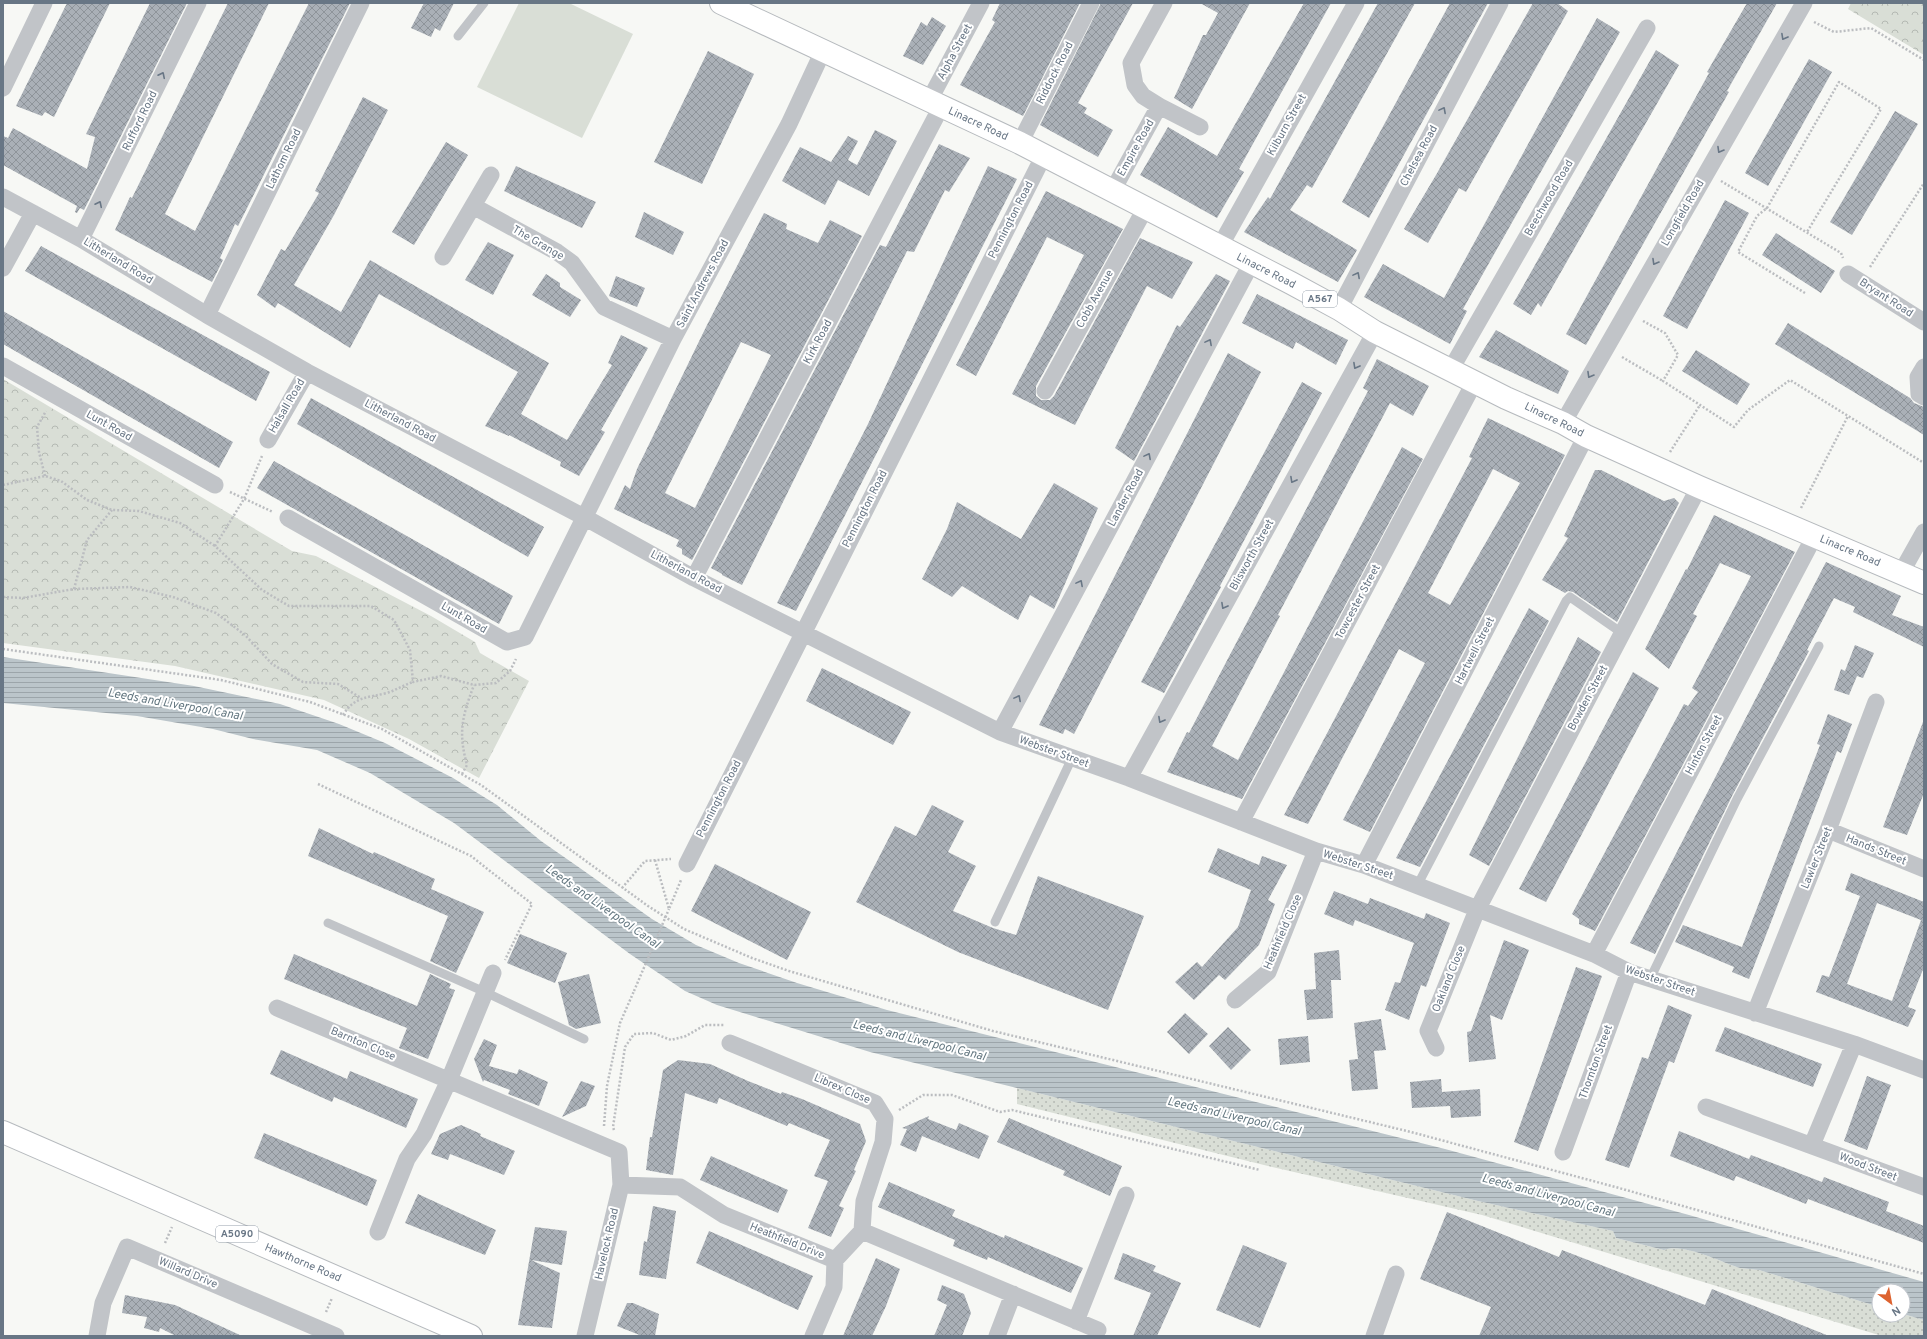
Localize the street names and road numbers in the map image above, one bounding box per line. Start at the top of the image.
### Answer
street label: Alpha Street [934,22,976,82]
street label: Riddock Road [1033,39,1077,107]
street label: Rufford Road [119,89,161,153]
street label: Kilburn Street [1264,92,1310,158]
street label: Linacre Road [946,104,1010,144]
street label: Empire Road [1115,117,1157,179]
street label: Chelsea Road [1397,123,1441,189]
street label: Lathom Road [263,126,305,192]
street label: Beechwood Road [1522,157,1576,239]
street label: Longfield Road [1658,177,1708,249]
street label: Pennington Road [985,179,1037,261]
street label: The Grange [510,223,566,263]
street label: Litherland Road [81,235,155,287]
street label: Saint Andrews Road [674,237,732,331]
street label: Linacre Road [1234,250,1298,292]
street label: Cobb Avenue [1073,267,1117,331]
street label: Bryant Road [1856,275,1916,321]
road number: A567 [1303,291,1337,307]
street label: Kirk Road [801,317,835,367]
street label: Halsall Road [266,376,308,436]
street label: Litherland Road [362,396,438,446]
street label: Linacre Road [1522,400,1586,440]
street label: Lunt Road [83,408,135,444]
street label: Lander Road [1105,467,1147,529]
street label: Pennington Road [839,468,891,550]
street label: Blisworth Street [1227,517,1277,593]
street label: Linacre Road [1818,532,1882,570]
street label: Litherland Road [648,547,724,597]
street label: Towcester Street [1332,562,1384,642]
street label: Lunt Road [439,599,489,637]
street label: Hartwell Street [1452,615,1498,687]
street label: Bowden Street [1565,663,1611,733]
street label: Hinton Street [1682,713,1726,777]
street label: Webster Street [1017,733,1091,771]
street label: Pennington Road [693,758,745,840]
street label: Lawler Street [1798,825,1836,891]
street label: Hands Street [1844,832,1908,868]
street label: Webster Street [1321,847,1395,883]
street label: Heathfield Close [1261,892,1305,972]
street label: Oakland Close [1429,944,1469,1014]
street label: Webster Street [1623,962,1697,1000]
street label: Thornton Street [1576,1023,1616,1101]
street label: Barnton Close [328,1024,398,1064]
street label: Librex Close [812,1071,872,1107]
street label: Wood Street [1837,1150,1899,1184]
street label: Havelock Road [592,1207,622,1281]
street label: Heathfield Drive [748,1220,827,1262]
road number: A5090 [216,1226,258,1242]
street label: Hawthorne Road [263,1241,343,1285]
street label: Willard Drive [156,1254,220,1292]

